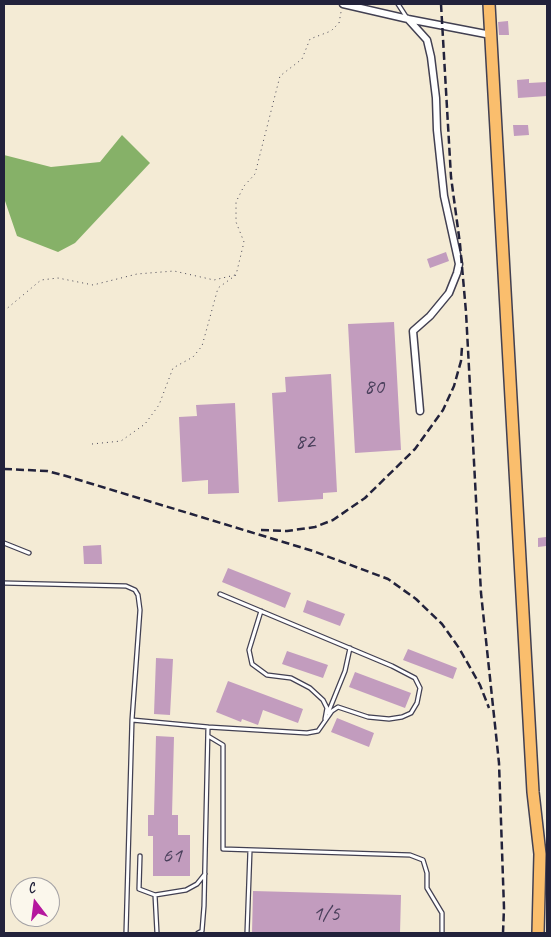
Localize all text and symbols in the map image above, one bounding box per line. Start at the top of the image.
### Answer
house number: 80 [364,374,384,400]
house number: 82 [295,429,315,455]
house number: 61 [162,843,182,869]
north arrow [10,877,60,927]
text: С [26,879,37,897]
house number: 1/5 [312,901,340,927]

